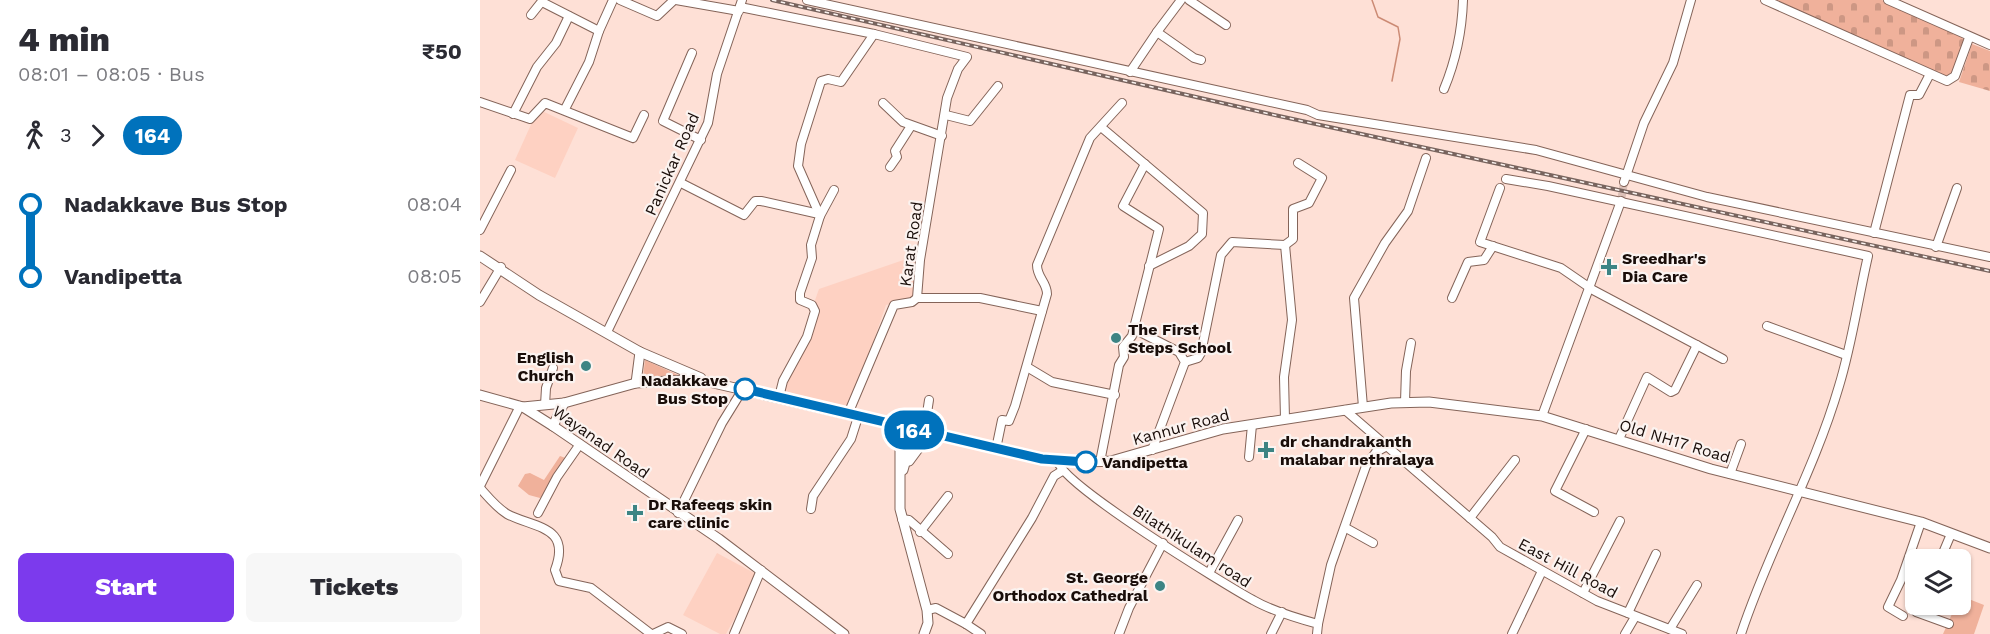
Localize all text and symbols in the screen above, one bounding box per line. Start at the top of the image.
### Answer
text: 4 min [18,20,110,59]
text: ₹50 [422,39,462,64]
text: 08:01 – 08:05 · Bus [18,62,205,86]
street label: Panickar Road [641,110,703,218]
icon: walk [18,119,51,152]
icon: forward [81,119,114,152]
text: 3 [60,123,72,147]
text: 164 [135,123,170,148]
text: Nadakkave Bus Stop [64,192,288,217]
text: 08:04 [407,192,462,216]
street label: Karat Road [896,200,926,288]
place label: Sreedhar's Dia Care [1622,249,1707,286]
marker: Sreedhar's Dia Care [1600,258,1618,276]
text: Vandipetta [64,264,182,289]
text: 08:05 [407,264,462,288]
place label: The First Steps School [1128,320,1232,357]
marker: The First Steps School [1109,331,1123,345]
place label: English Church [517,348,574,385]
marker: English Church [579,359,593,373]
place label: Nadakkave Bus Stop [641,371,728,408]
marker: Nadakkave Bus Stop [734,378,756,400]
street label: Wayanad Road [549,402,653,482]
street label: Kannur Road [1130,405,1232,449]
line badge: 164 [880,410,948,450]
street label: Old NH17 Road [1617,415,1733,467]
text: 164 [896,418,932,443]
place label: dr chandrakanth malabar nethralaya [1280,432,1435,469]
marker: dr chandrakanth malabar nethralaya [1257,441,1275,459]
marker: Vandipetta [1075,451,1097,473]
place label: Vandipetta [1102,453,1189,472]
place label: Dr Rafeeqs skin care clinic [648,495,772,532]
street label: Bilathikulam road [1129,501,1255,591]
marker: Dr Rafeeqs skin care clinic [626,504,644,522]
street label: East Hill Road [1515,534,1621,602]
map controls [1905,549,1971,615]
button: layers [1905,549,1971,615]
button: Start [18,553,234,622]
button: Tickets [246,553,462,622]
place label: St. George Orthodox Cathedral [992,568,1149,605]
marker: St. George Orthodox Cathedral [1153,579,1167,593]

